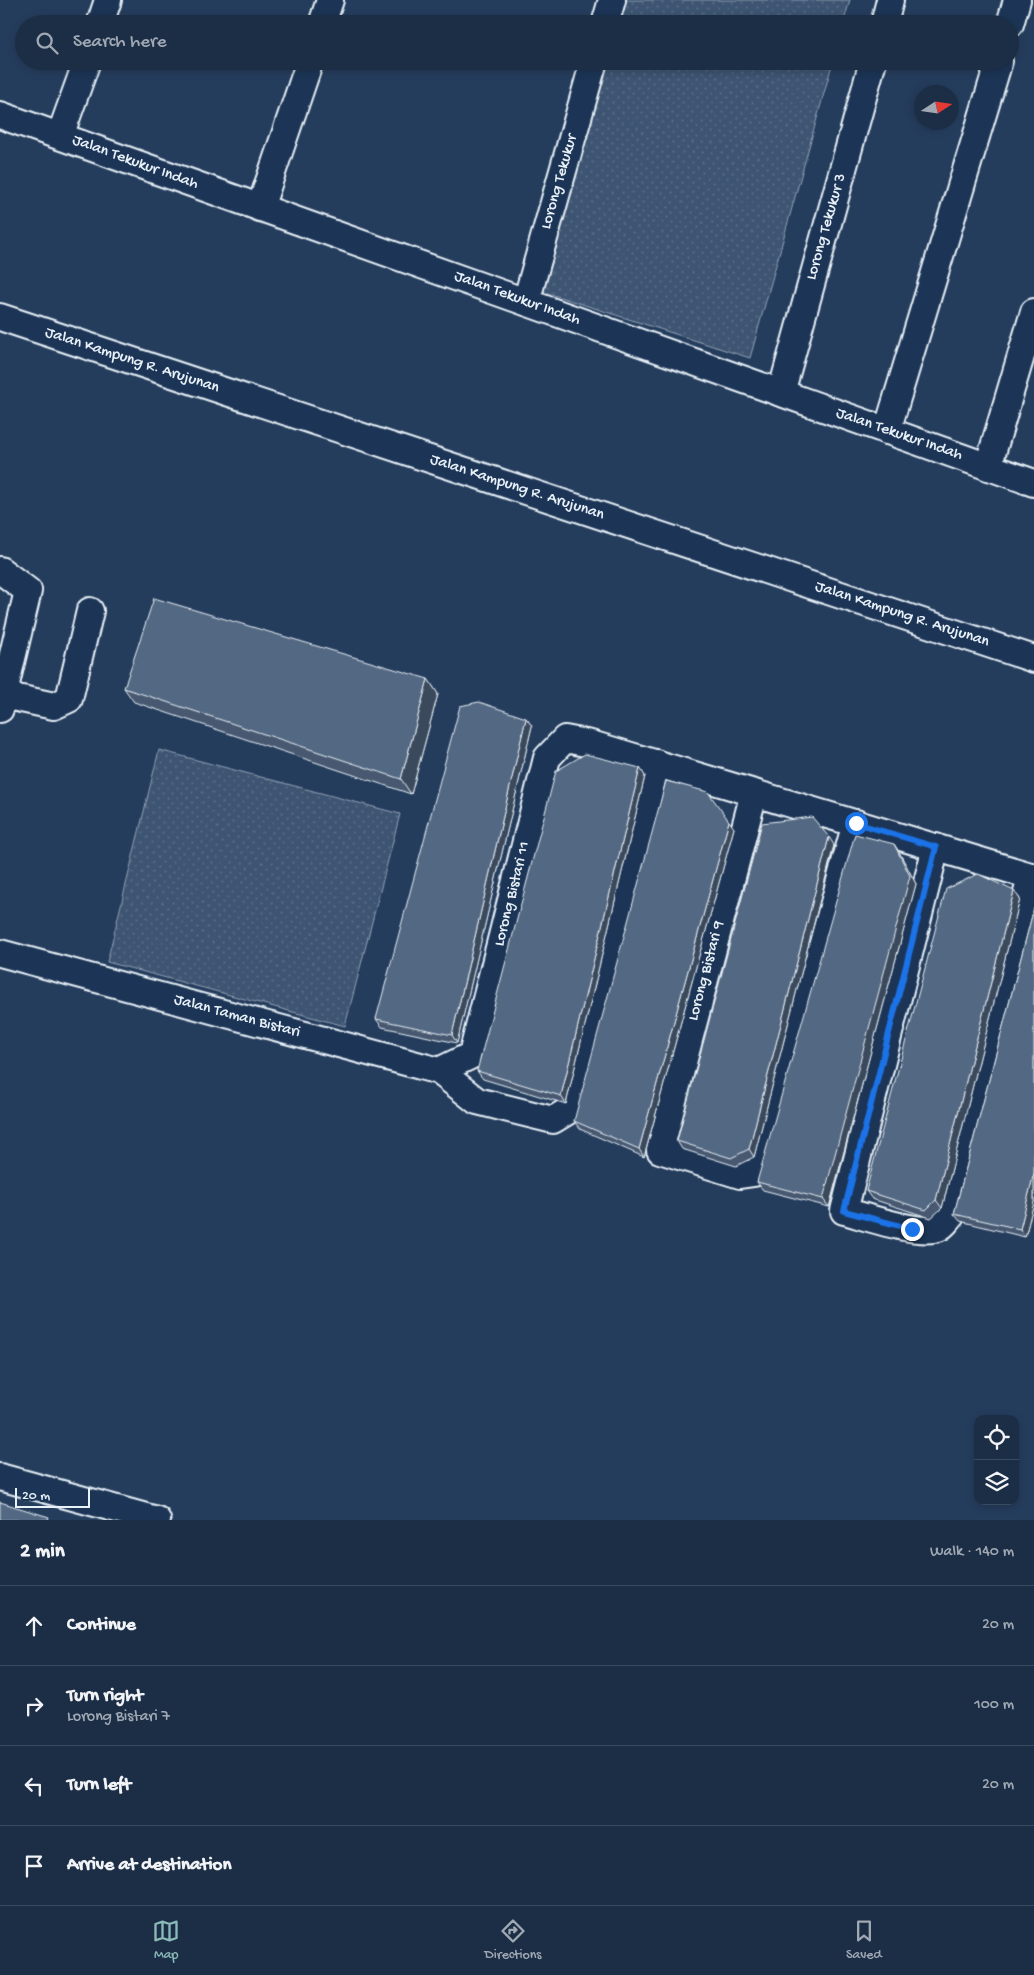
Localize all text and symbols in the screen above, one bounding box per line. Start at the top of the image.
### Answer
search box [15,15,1019,70]
icon: search [33,29,61,57]
text: Search here [73,31,167,54]
north arrow [914,85,959,130]
street label: Jalan Tekukur Indah [69,131,201,195]
street label: Lorong Tekukur [537,131,583,232]
street label: Lorong Tekukur 3 [803,171,851,283]
street label: Jalan Tekukur Indah [451,267,583,331]
street label: Jalan Kampung R. Arujunan [42,324,222,398]
street label: Jalan Tekukur Indah [833,404,965,466]
street label: Jalan Kampung R. Arujunan [427,451,607,525]
street label: Jalan Kampung R. Arujunan [812,578,992,652]
route start [845,812,868,835]
street label: Lorong Bistari 11 [491,840,535,948]
street label: Lorong Bistari 9 [685,919,729,1023]
street label: Jalan Taman Bistari [172,991,302,1043]
route end [901,1218,924,1241]
map controls [974,1415,1019,1505]
button: locate [974,1415,1019,1460]
button: layers [974,1460,1019,1505]
scale bar [15,1485,90,1508]
text: 20 m [22,1488,50,1505]
text: 2 min [20,1540,65,1565]
text: Walk · 140 m [930,1543,1014,1562]
icon: ahead [20,1612,48,1640]
text: Continue [67,1614,136,1637]
text: 20 m [982,1616,1014,1635]
text: Turn right [67,1685,143,1708]
icon: right [20,1692,48,1720]
text: 100 m [974,1696,1014,1715]
text: Lorong Bistari 7 [67,1708,170,1727]
icon: left [20,1772,48,1800]
text: Turn left [67,1774,131,1797]
text: 20 m [982,1776,1014,1795]
icon: arrive [20,1852,48,1880]
text: Arrive at destination [67,1854,231,1877]
tab: Map [152,1917,180,1964]
tab: Directions [485,1917,542,1964]
tab: Saved [846,1917,882,1964]

